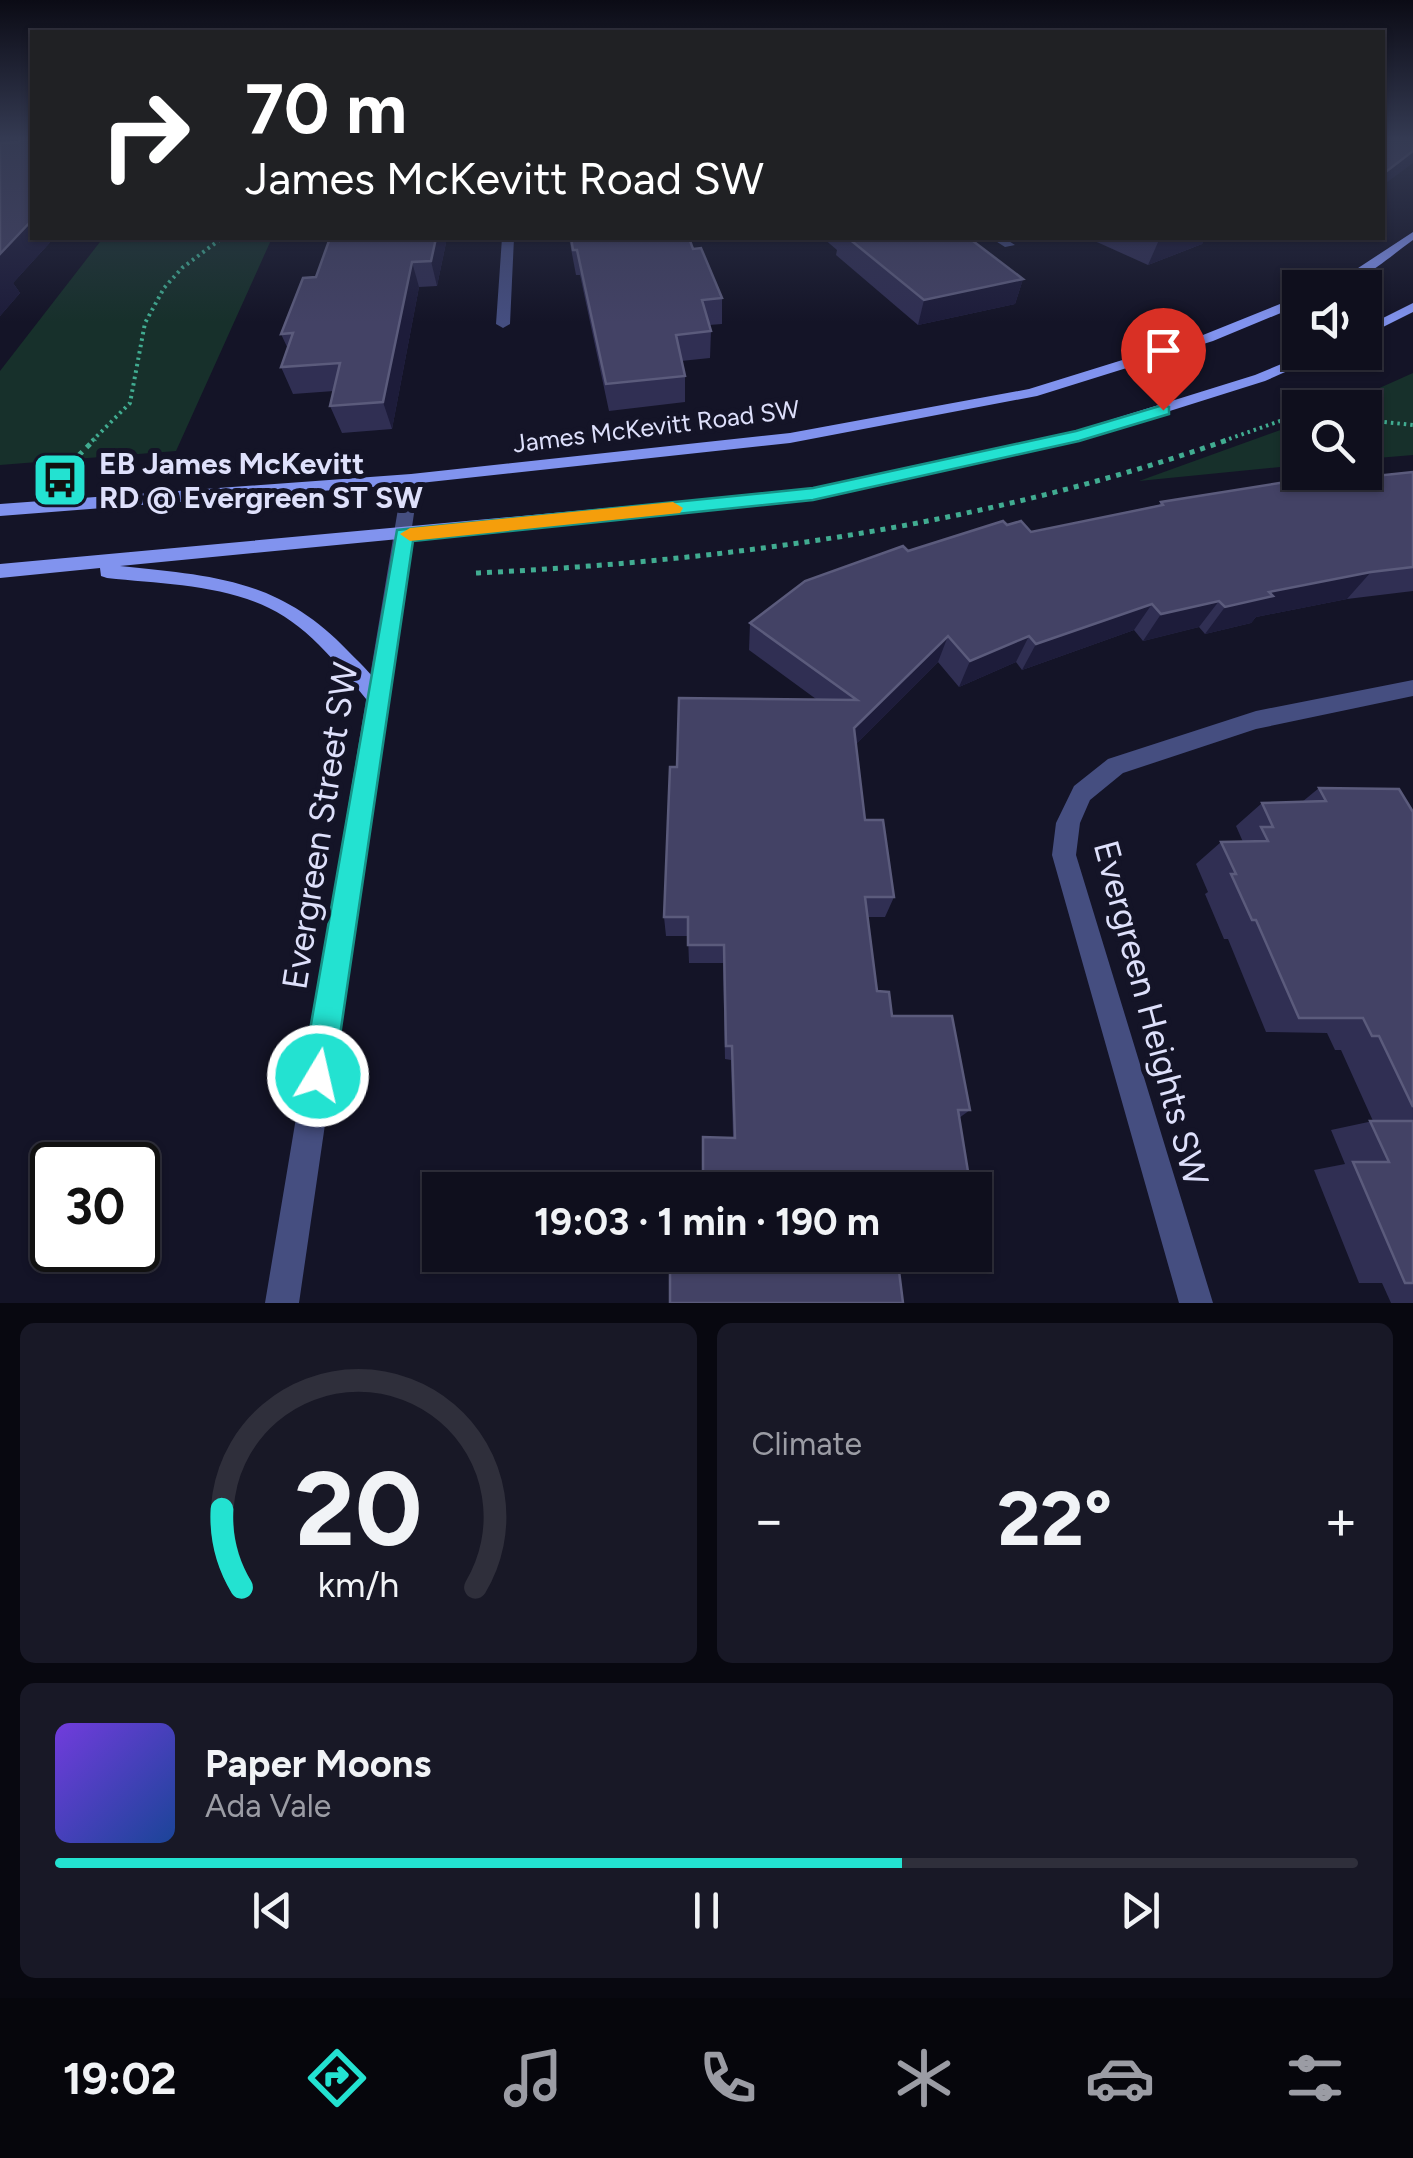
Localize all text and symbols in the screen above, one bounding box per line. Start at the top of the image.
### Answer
text: 70 m [245,66,407,151]
icon: right [80,70,210,200]
text: James McKevitt Road SW [245,151,764,205]
map controls [1282,270,1382,490]
button: sound [1282,270,1382,370]
pin [1121,308,1206,411]
icon: arrive [1136,323,1191,378]
button: search [1282,390,1382,490]
street label: James McKevitt Road SW [511,394,801,458]
place label: EB James McKevitt RD @ Evergreen ST SW [99,445,423,516]
bus stop icon: EB James McKevitt RD @ Evergreen ST SW [30,450,90,510]
street label: Evergreen Street SW [273,659,367,992]
street label: Evergreen Heights SW [1085,836,1217,1190]
position arrow [266,1024,370,1128]
speed limit sign: 30 [30,1142,160,1272]
text: 19:03 · 1 min · 190 m [534,1199,880,1245]
text: Climate [752,1425,862,1463]
text: 20 [294,1446,422,1571]
text: 22° [997,1474,1112,1564]
text: − [752,1487,786,1553]
text: + [1324,1487,1358,1553]
text: km/h [317,1563,399,1606]
text: Paper Moons [205,1741,431,1787]
text: Ada Vale [205,1787,331,1825]
icon: previous [245,1883,300,1938]
icon: pause [679,1883,734,1938]
icon: next [1113,1883,1168,1938]
icon: directions [302,2043,372,2113]
icon: music [498,2043,568,2113]
icon: phone [693,2043,763,2113]
icon: climate [889,2043,959,2113]
icon: car [1085,2043,1155,2113]
icon: filters [1280,2043,1350,2113]
text: 19:02 [63,2051,177,2105]

